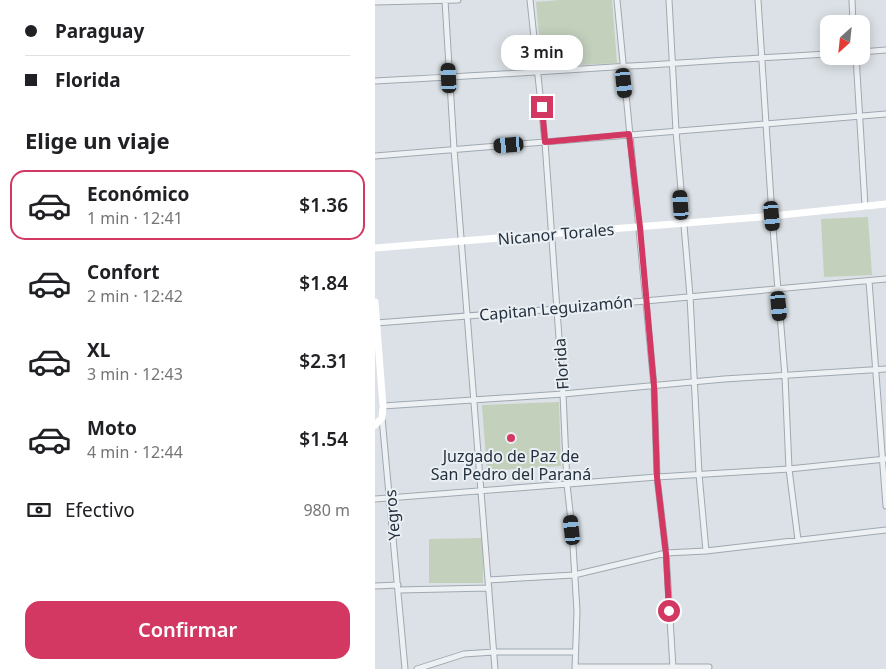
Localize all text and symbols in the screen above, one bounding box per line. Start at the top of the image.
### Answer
north arrow [820,15,870,65]
map controls [820,15,870,65]
text: Paraguay [55,18,144,44]
callout: 3 min [501,34,583,70]
text: 3 min [520,41,564,63]
car [440,63,457,93]
text: Florida [55,67,121,93]
car [614,67,633,99]
route end [531,96,553,118]
text: Elige un viaje [25,125,170,155]
car [493,136,524,154]
text: Económico [87,181,189,207]
icon: car [27,183,72,228]
car [672,190,689,220]
text: $1.36 [299,192,348,218]
car [763,200,780,232]
text: 1 min · 12:41 [87,207,183,229]
street label: Nicanor Torales [497,218,615,250]
text: Confort [87,259,159,285]
icon: car [27,261,72,306]
text: $1.84 [299,270,348,296]
text: 2 min · 12:42 [87,285,183,307]
street label: Capitan Leguizamón [478,290,634,326]
car [770,290,787,322]
text: XL [87,337,110,363]
street label: Florida [548,337,574,391]
icon: car [27,339,72,384]
text: $2.31 [299,348,348,374]
text: 3 min · 12:43 [87,363,183,385]
text: Moto [87,415,137,441]
icon: car [27,417,72,462]
text: $1.54 [299,426,348,452]
marker: Juzgado de Paz de San Pedro del Paraná [505,432,517,444]
text: 4 min · 12:44 [87,441,183,463]
place label: Juzgado de Paz de San Pedro del Paraná [431,445,591,485]
street label: Yegros [379,489,405,541]
icon: cash [25,496,53,524]
text: Efectivo [65,497,135,523]
text: 980 m [303,499,350,521]
car [562,514,581,546]
route start [658,600,680,622]
button: Confirmar [25,601,350,659]

